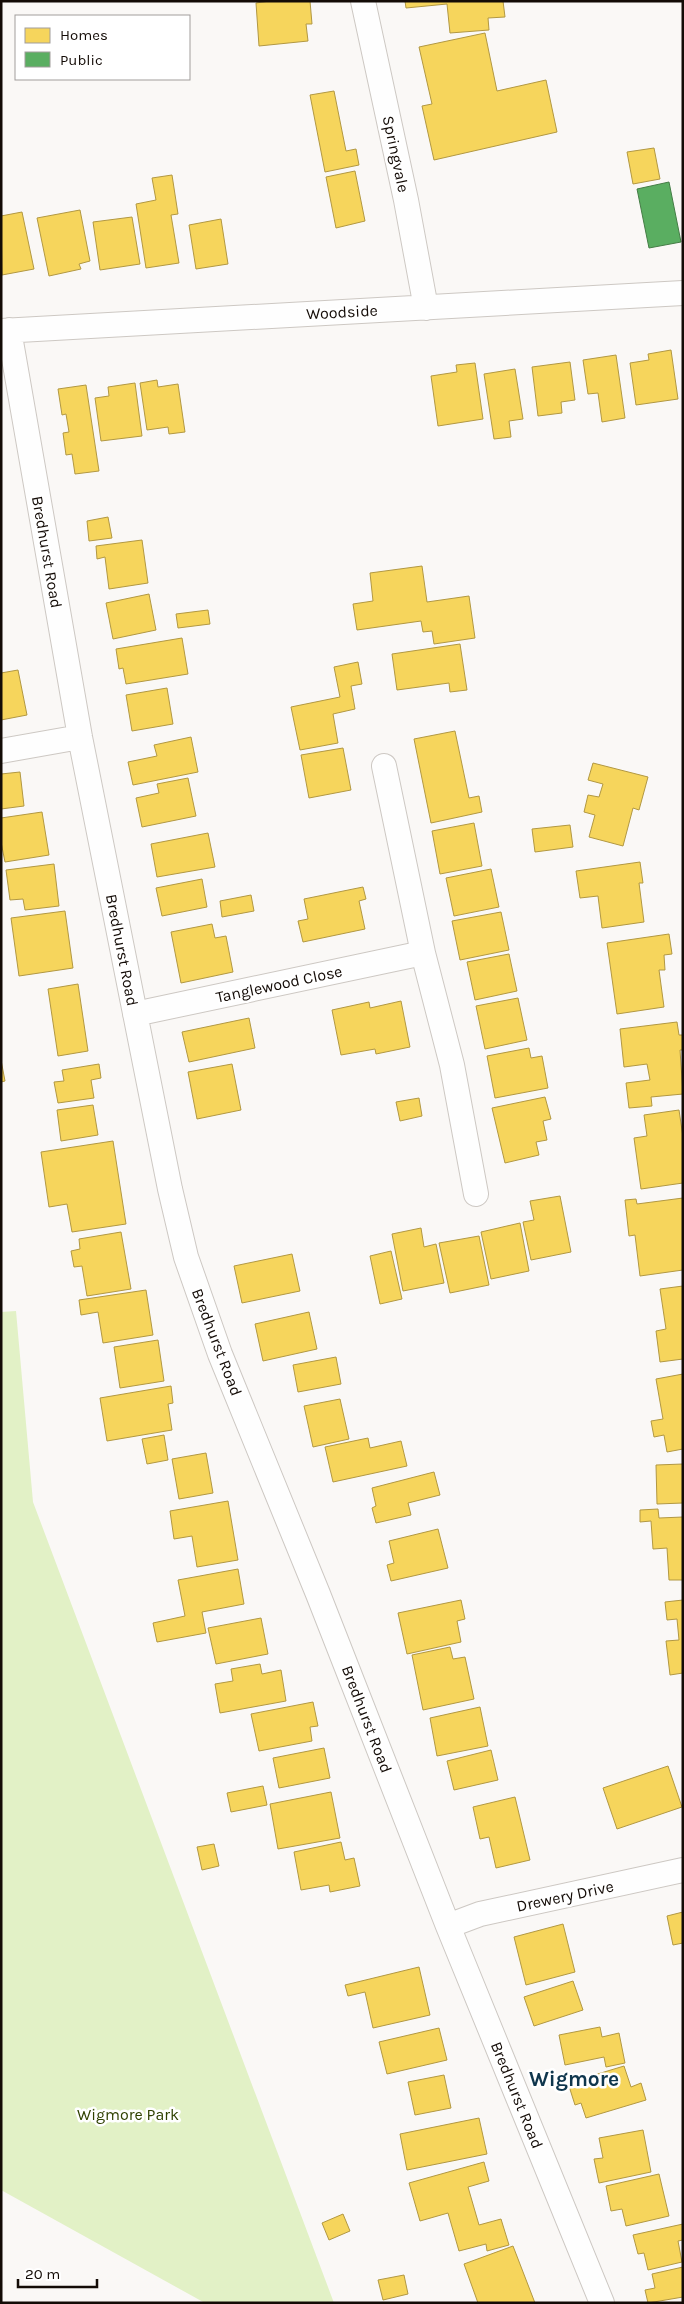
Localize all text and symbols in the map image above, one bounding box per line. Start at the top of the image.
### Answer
legend [15,15,190,80]
text: Homes [60,26,108,44]
text: Public [60,51,103,69]
street label: Springvale [379,114,413,194]
street label: Woodside [306,301,378,323]
street label: Bredhurst Road [28,494,66,610]
street label: Bredhurst Road [102,892,142,1008]
street label: Tanglewood Close [214,961,344,1007]
street label: Bredhurst Road [188,1286,246,1398]
street label: Bredhurst Road [338,1663,396,1775]
street label: Drewery Drive [515,1876,615,1916]
street label: Bredhurst Road [487,2039,547,2151]
district label: Wigmore [529,2067,619,2091]
park label: Wigmore Park [77,2105,179,2124]
scale bar [18,2256,96,2288]
text: 20 m [25,2265,60,2283]

